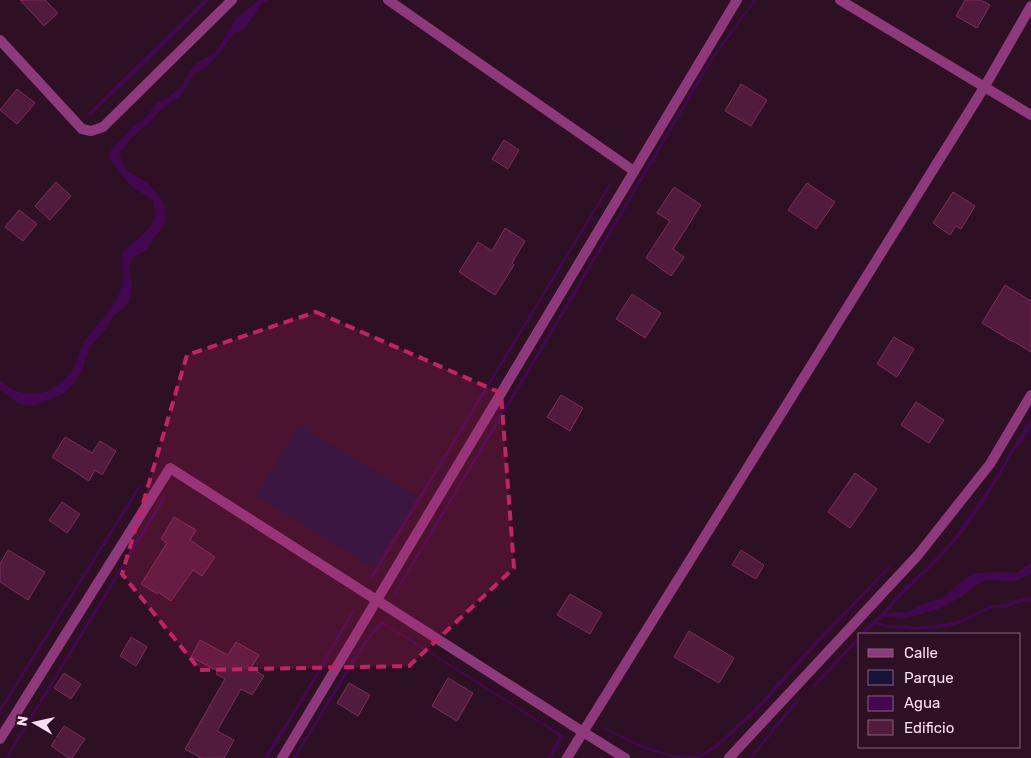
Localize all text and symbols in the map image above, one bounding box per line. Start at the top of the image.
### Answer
legend [858,633,1021,748]
text: Calle [904,644,938,662]
text: Parque [904,669,954,687]
text: Agua [904,694,940,712]
north arrow [10,698,60,748]
text: N [13,715,32,727]
text: Edificio [904,719,954,737]

